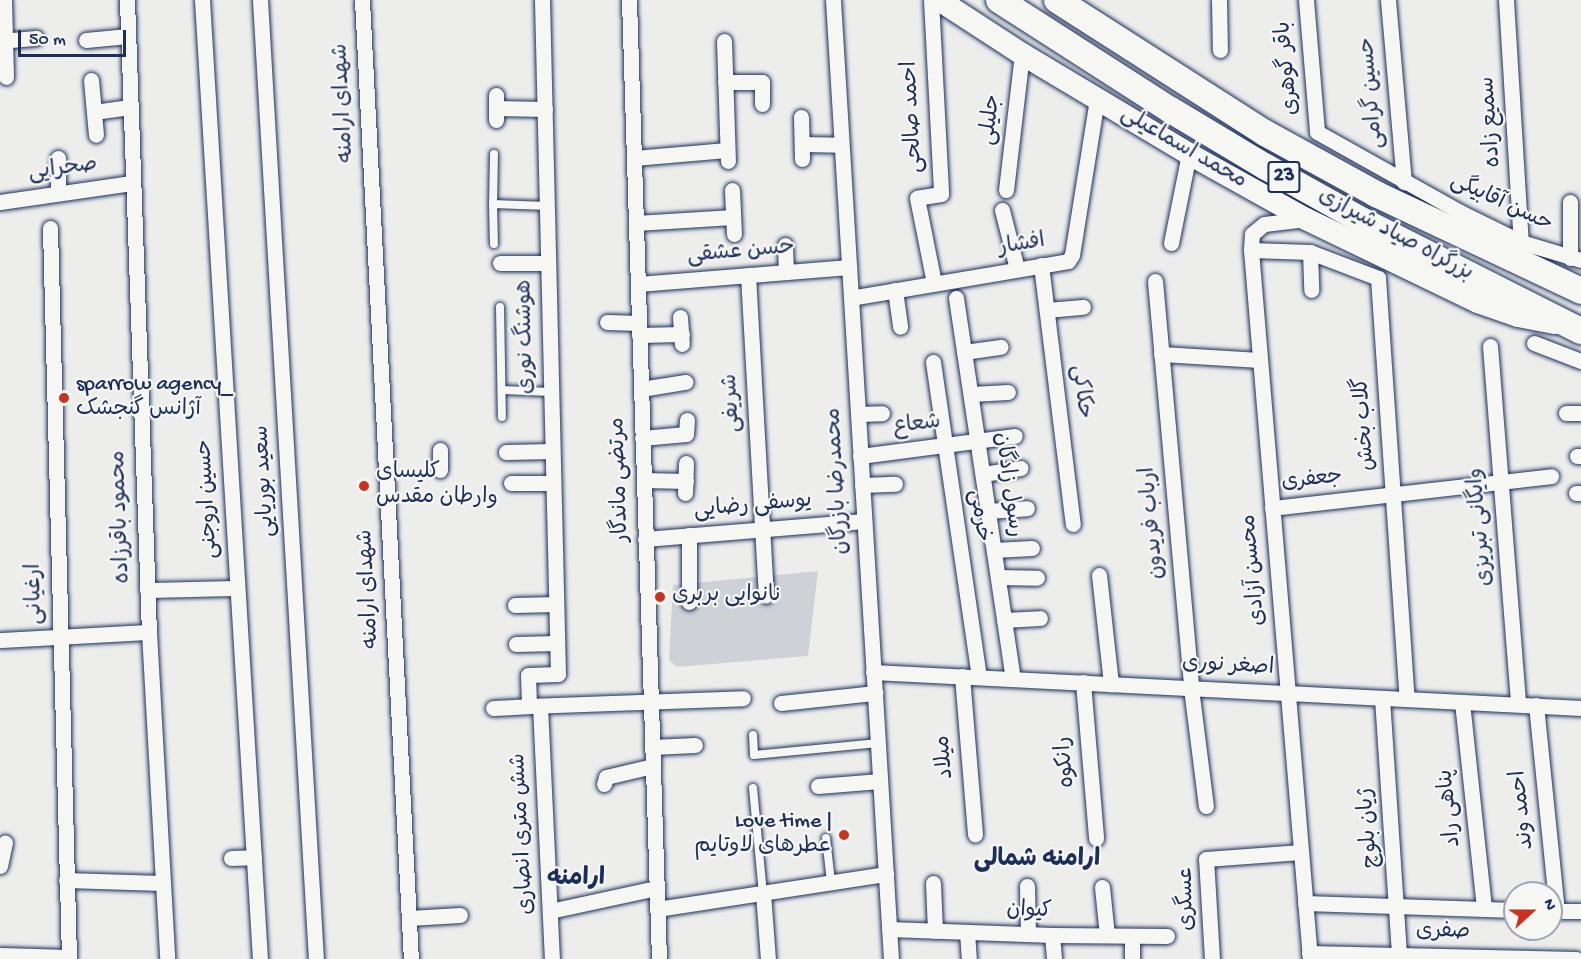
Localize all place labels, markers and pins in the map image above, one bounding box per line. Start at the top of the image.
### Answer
place label: sparrow agency_ آژانس گنجشک [76,372,233,424]
marker: sparrow agency_ آژانس گنجشک [57,391,71,405]
place label: کلیسای وارطان مقدس [376,460,498,512]
marker: کلیسای وارطان مقدس [357,479,371,493]
place label: نانوایی بربری [672,584,782,610]
marker: نانوایی بربری [653,590,667,604]
place label: Love time | عطرهای لاوتایم [694,809,832,860]
marker: Love time | عطرهای لاوتایم [837,828,851,842]

